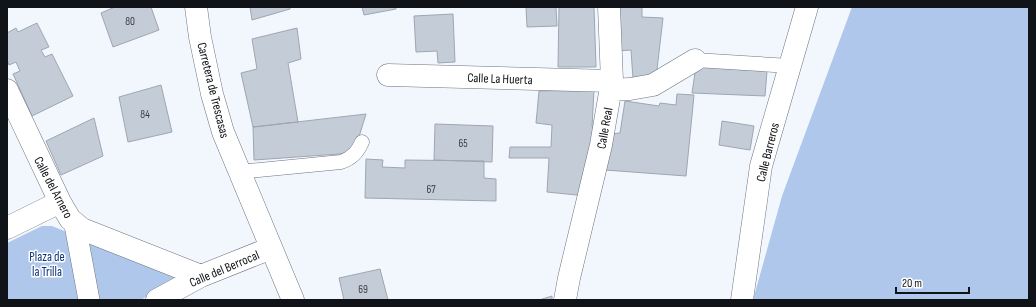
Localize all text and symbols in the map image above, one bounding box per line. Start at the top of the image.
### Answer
house number: 80 [125,15,135,28]
street label: Carretera de Trescasas [193,41,233,140]
street label: Calle La Huerta [467,70,533,88]
street label: Calle Real [593,106,616,150]
house number: 84 [140,108,150,121]
street label: Calle Barreros [753,121,783,183]
house number: 65 [458,137,468,150]
street label: Calle del Arnero [30,154,76,221]
house number: 67 [426,183,436,196]
street label: Calle del Berrocal [187,247,262,291]
park label: Plaza de la Trilla [29,249,65,280]
scale bar [896,269,969,295]
text: 20 m [902,276,922,291]
house number: 69 [358,283,368,296]

